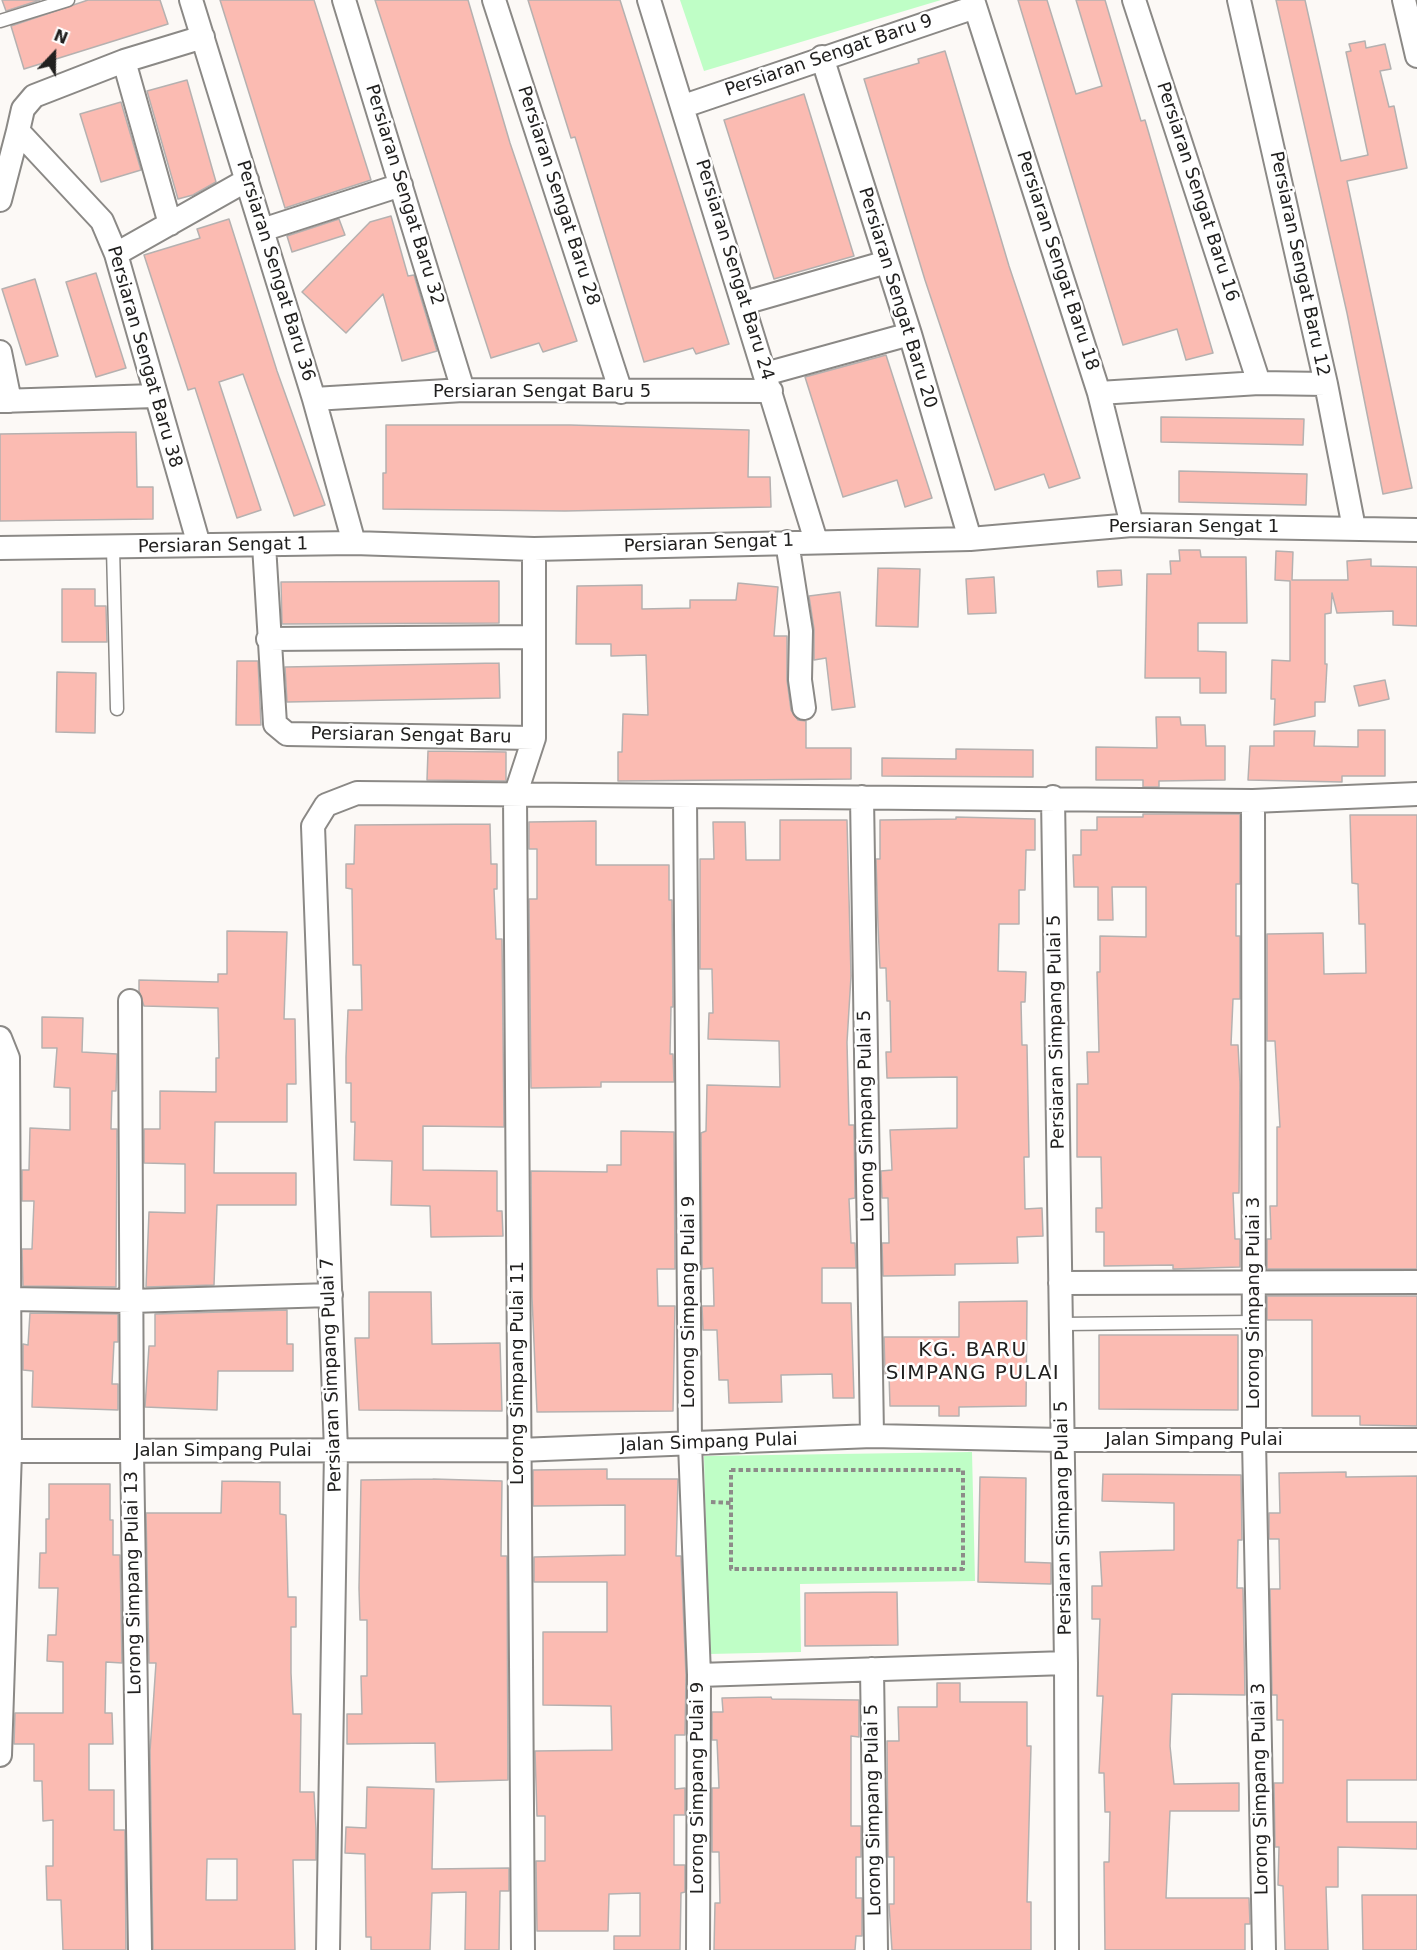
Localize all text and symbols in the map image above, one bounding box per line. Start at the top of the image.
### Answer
street label: Persiaran Sengat Baru 9 [722,10,936,102]
north arrow [24,24,84,84]
text: N [51,26,71,48]
street label: Persiaran Sengat Baru 16 [1151,79,1243,305]
street label: Persiaran Sengat Baru 32 [360,82,448,308]
street label: Persiaran Sengat Baru 28 [512,83,604,309]
street label: Persiaran Sengat Baru 18 [1011,148,1103,374]
street label: Persiaran Sengat Baru 12 [1265,149,1333,379]
street label: Persiaran Sengat Baru 24 [690,157,778,383]
street label: Persiaran Sengat Baru 36 [231,158,319,384]
street label: Persiaran Sengat Baru 20 [853,185,941,411]
street label: Persiaran Sengat Baru 38 [102,244,186,470]
street label: Persiaran Sengat Baru 5 [433,381,651,403]
street label: Persiaran Sengat 1 [1109,516,1279,538]
street label: Persiaran Sengat 1 [624,530,794,558]
street label: Persiaran Sengat 1 [138,534,308,558]
street label: Persiaran Sengat Baru [310,723,512,749]
street label: Persiaran Simpang Pulai 5 [1044,914,1070,1150]
street label: Lorong Simpang Pulai 5 [854,1010,880,1222]
street label: Lorong Simpang Pulai 9 [678,1196,700,1408]
street label: Lorong Simpang Pulai 3 [1243,1197,1265,1409]
street label: Persiaran Simpang Pulai 7 [317,1257,347,1493]
street label: Lorong Simpang Pulai 11 [507,1261,529,1485]
district label: KG. BARU SIMPANG PULAI [886,1339,1060,1386]
street label: Persiaran Simpang Pulai 5 [1051,1400,1077,1636]
street label: Jalan Simpang Pulai [620,1429,798,1457]
street label: Jalan Simpang Pulai [1105,1429,1283,1451]
street label: Jalan Simpang Pulai [134,1440,312,1462]
street label: Lorong Simpang Pulai 13 [121,1471,147,1695]
street label: Lorong Simpang Pulai 9 [687,1682,709,1894]
street label: Lorong Simpang Pulai 3 [1248,1683,1274,1895]
street label: Lorong Simpang Pulai 5 [861,1704,887,1916]

